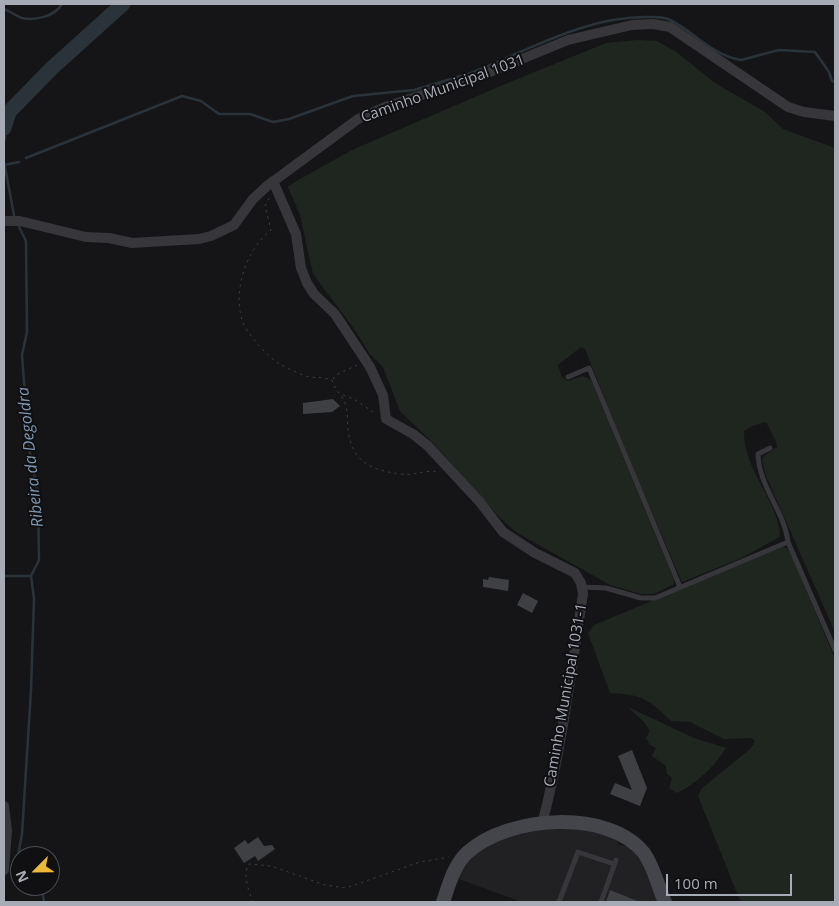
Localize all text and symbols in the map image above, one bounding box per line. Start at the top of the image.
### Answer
street label: Caminho Municipal 1031 [359,51,527,127]
water label: Ribeira da Degoldra [14,386,48,528]
street label: Caminho Municipal 1031-1 [541,602,591,788]
north arrow [10,846,60,896]
scale bar [669,864,795,896]
text: N [11,868,33,886]
text: 100 m [674,873,718,893]

